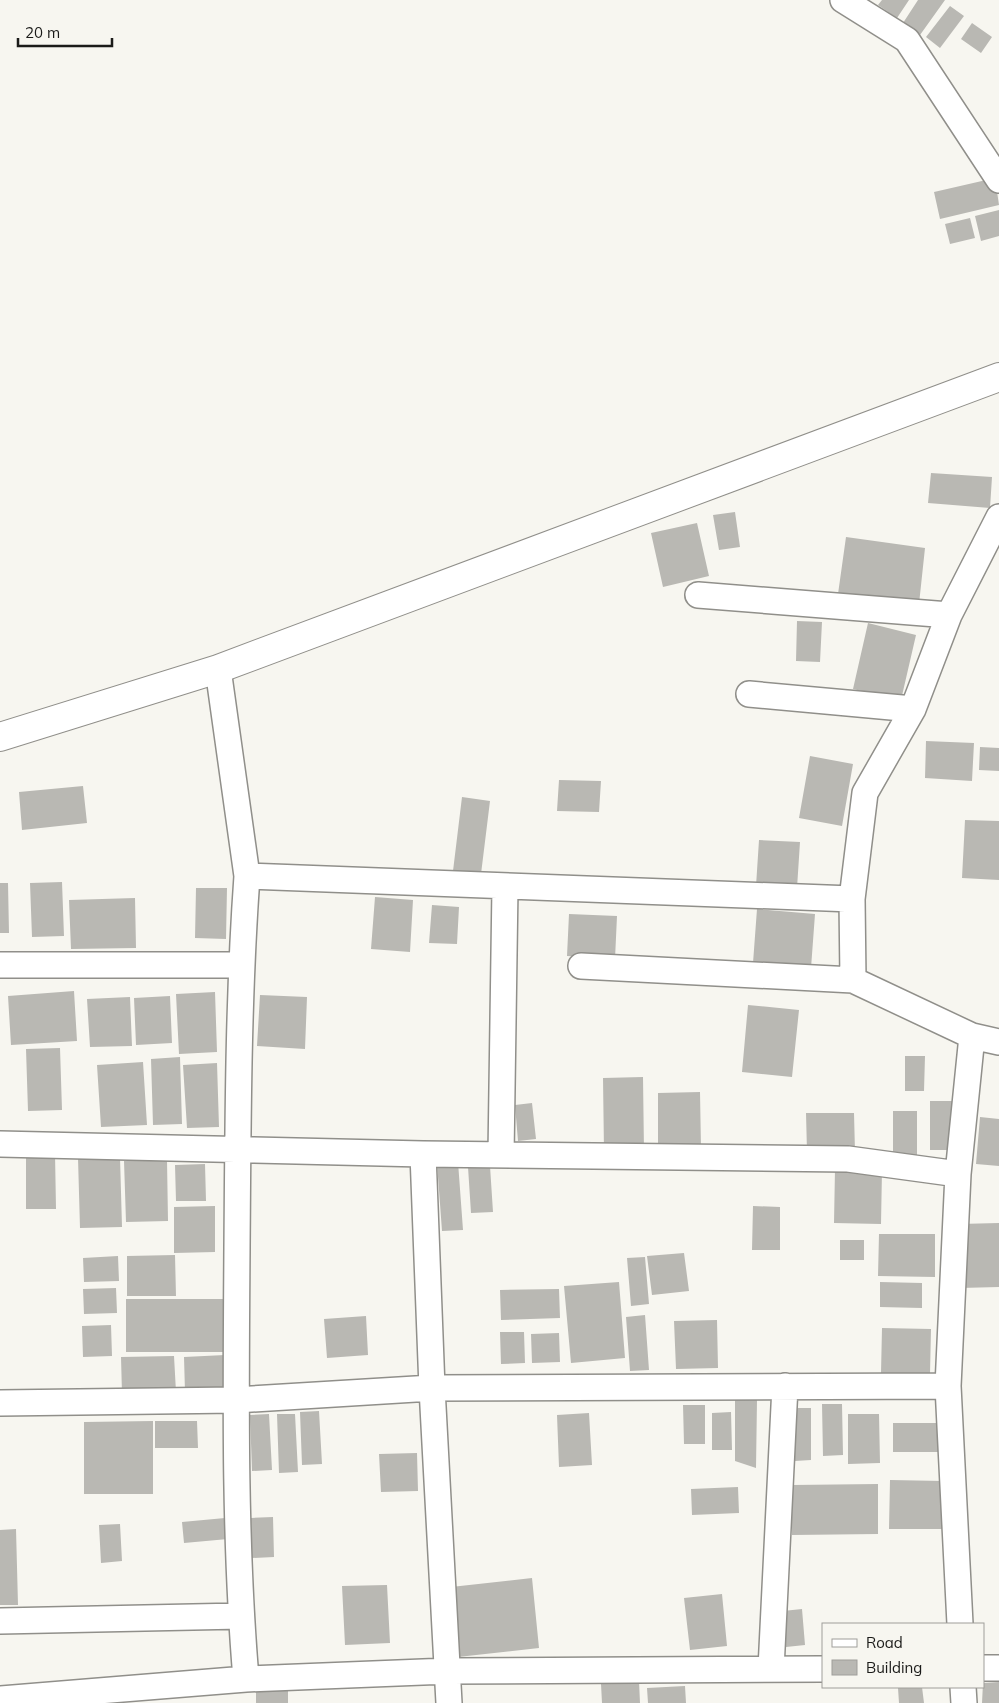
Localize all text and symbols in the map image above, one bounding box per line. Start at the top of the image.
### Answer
scale bar [18,15,111,47]
text: 20 m [25,23,60,42]
legend [822,1623,984,1688]
text: Road [866,1633,903,1652]
text: Building [866,1658,922,1677]

